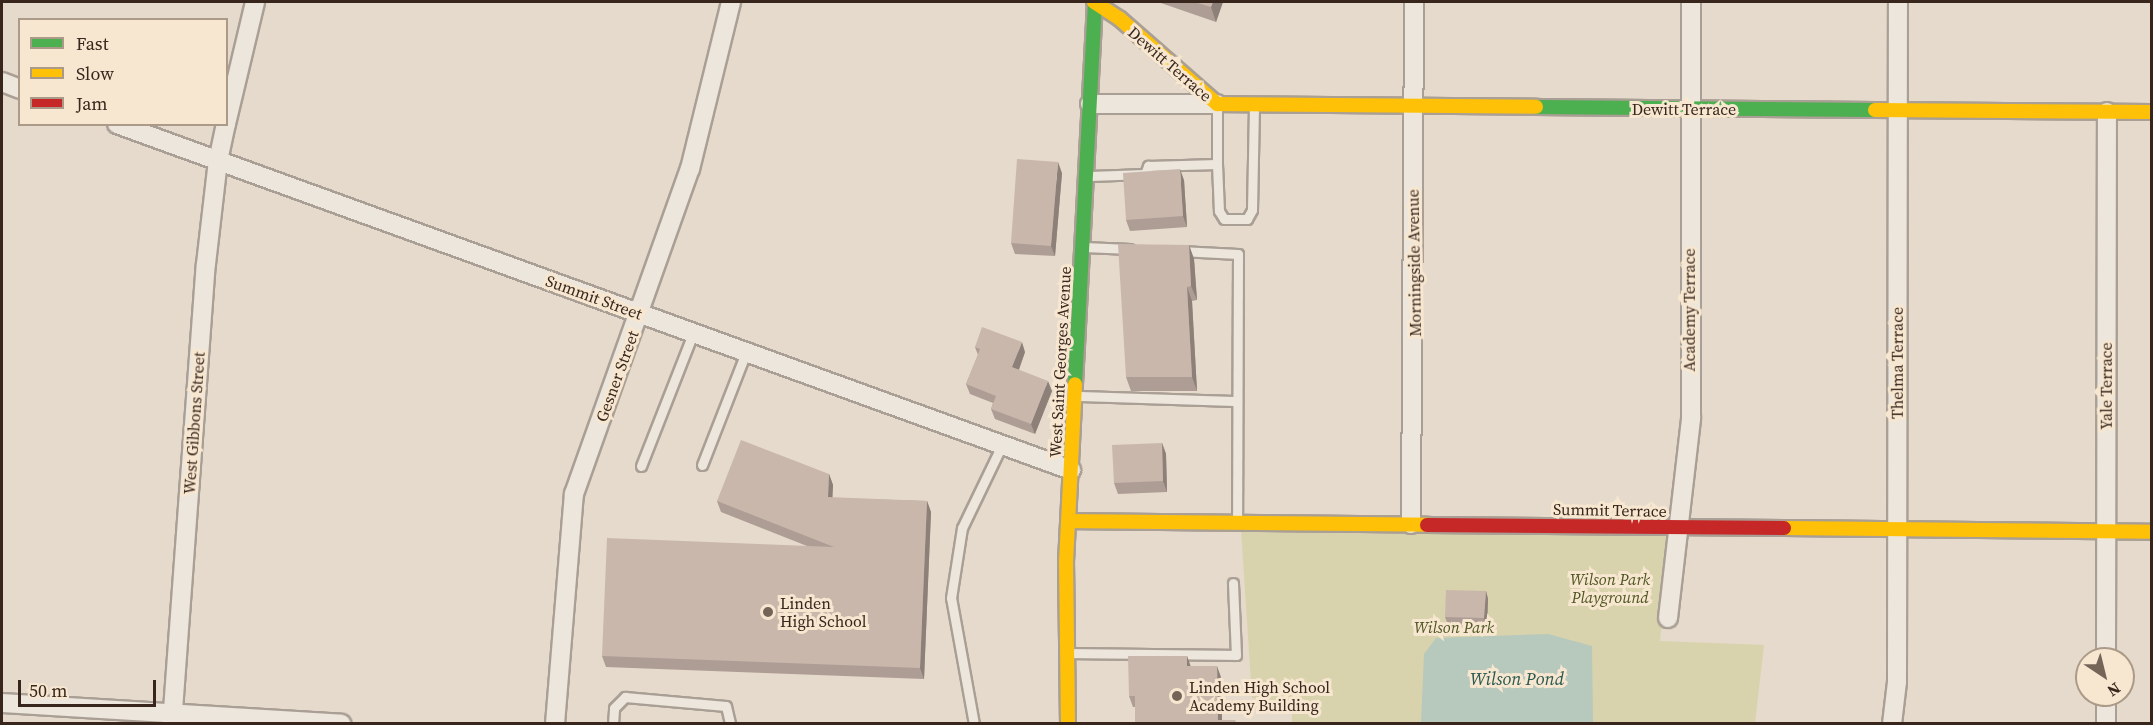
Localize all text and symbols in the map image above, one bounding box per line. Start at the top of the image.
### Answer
legend [18,18,228,126]
street label: Dewitt Terrace [1124,22,1216,106]
text: Fast [76,31,109,56]
text: Slow [76,61,114,86]
text: Jam [76,91,108,116]
street label: Dewitt Terrace [1632,99,1736,119]
street label: Morningside Avenue [1403,189,1425,337]
street label: Academy Terrace [1679,248,1699,372]
street label: West Saint Georges Avenue [1045,266,1075,458]
street label: Summit Street [543,271,645,323]
street label: Thelma Terrace [1887,307,1907,419]
street label: Gesner Street [592,328,642,424]
street label: Yale Terrace [2096,342,2116,430]
street label: West Gibbons Street [179,351,209,495]
street label: Summit Terrace [1553,499,1667,521]
park label: Wilson Park Playground [1570,569,1650,607]
place label: Linden High School [780,593,866,631]
marker: Linden High School [761,605,775,619]
park label: Wilson Park [1414,617,1494,637]
north arrow [2075,647,2135,707]
scale bar [21,668,159,706]
water label: Wilson Pond [1470,668,1564,690]
place label: Linden High School Academy Building [1189,677,1330,715]
text: 50 m [29,678,67,703]
text: N [2103,678,2125,702]
marker: Linden High School Academy Building [1170,689,1184,703]

